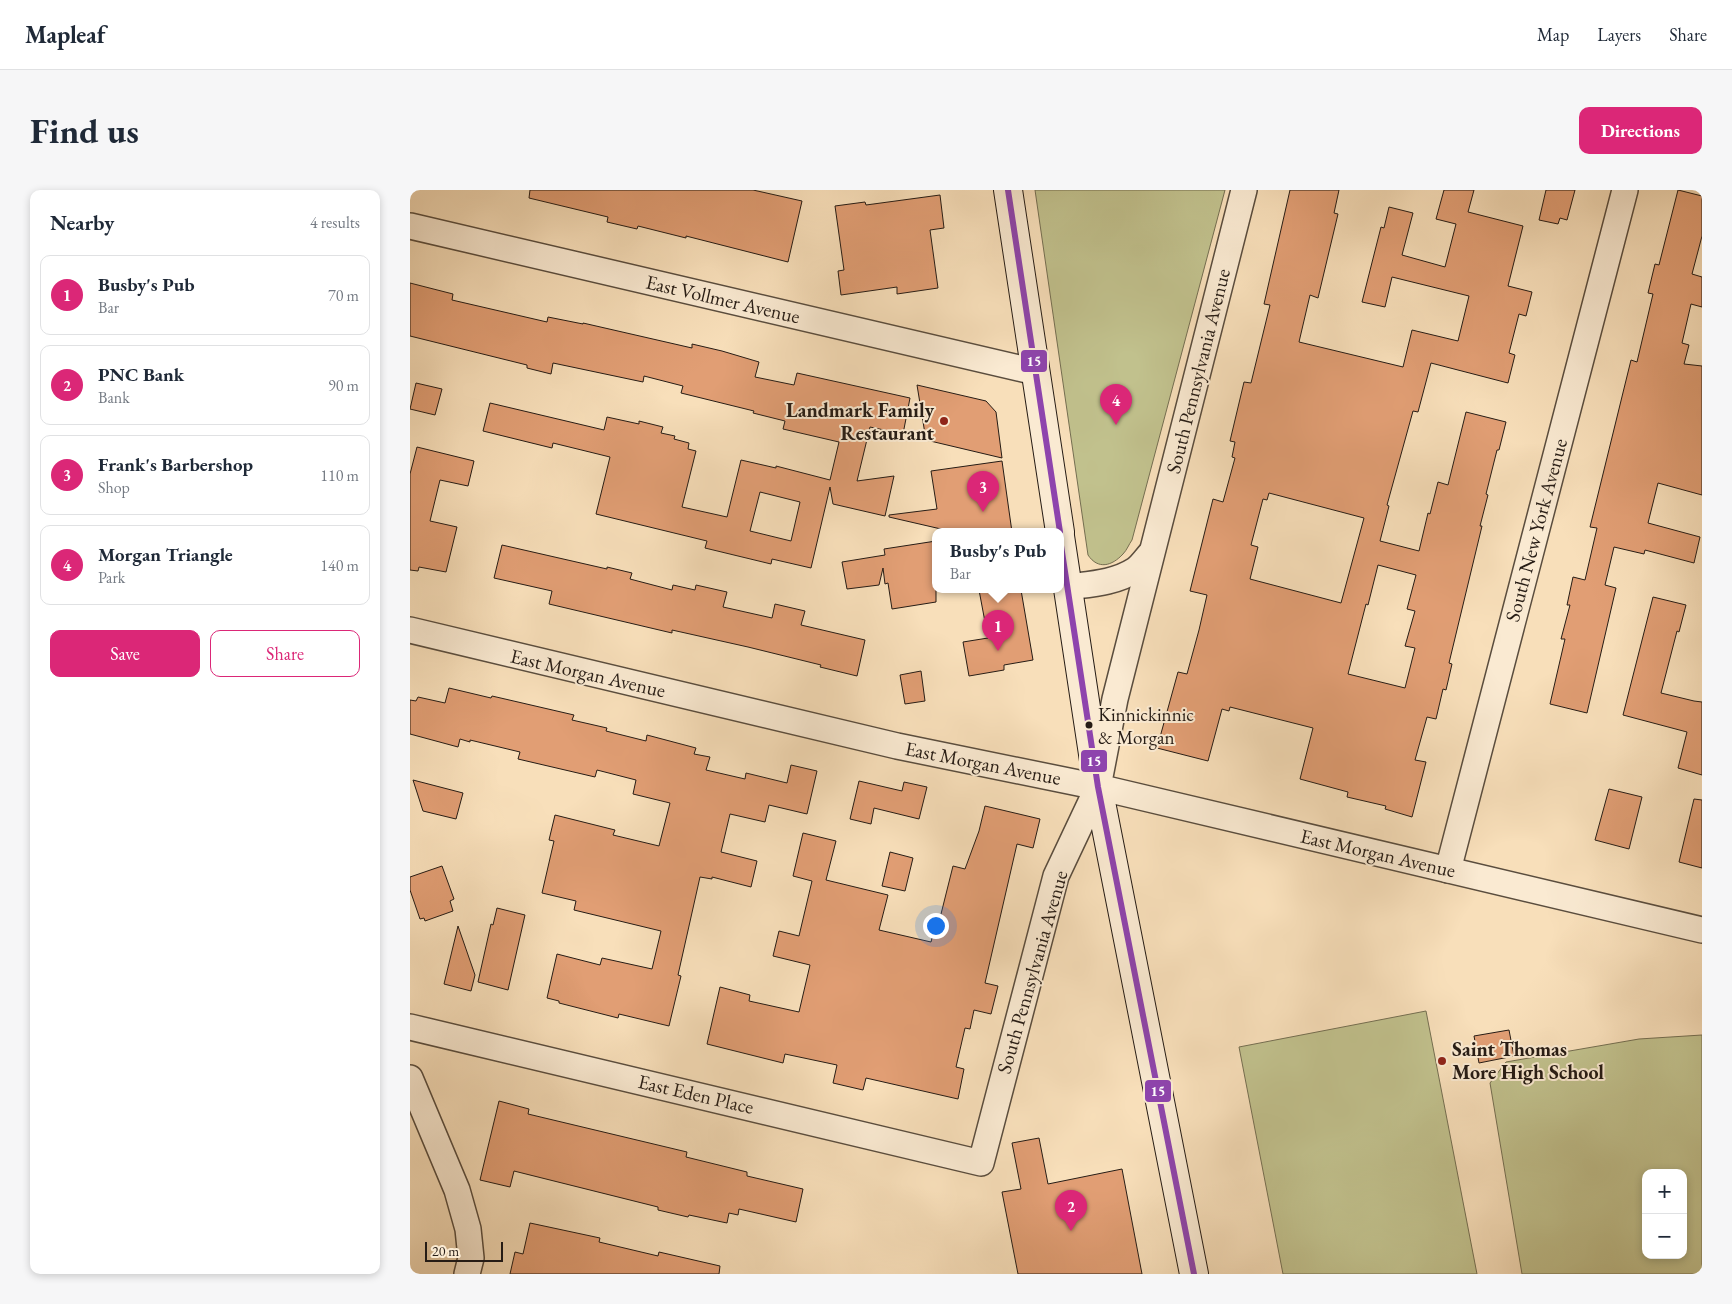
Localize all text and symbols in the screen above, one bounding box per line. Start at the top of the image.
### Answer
text: Mapleaf [25,19,106,50]
text: Map [1537,23,1569,46]
text: Layers [1597,23,1641,46]
text: Share [1669,23,1707,46]
button: Directions [1579,107,1702,154]
text: Find us [30,108,139,153]
text: Nearby [50,209,114,236]
text: 4 results [310,212,360,233]
street label: South Pennsylvania Avenue [1160,266,1236,476]
street label: East Vollmer Avenue [643,269,803,329]
text: Busby's Pub [98,272,194,297]
text: 1 [63,285,71,306]
text: 70 m [328,285,359,306]
text: Bar [98,297,119,318]
line badge: 15 [1020,349,1048,373]
text: 15 [1027,352,1041,370]
text: PNC Bank [98,362,184,387]
text: 2 [63,375,71,396]
text: 90 m [328,375,359,396]
pin: 4 [1100,384,1132,425]
text: Bank [98,387,130,408]
place label: Landmark Family Restaurant [786,397,934,446]
marker: Landmark Family Restaurant [938,415,950,427]
street label: South New York Avenue [1499,435,1573,624]
text: Frank's Barbershop [98,452,253,477]
text: 3 [63,465,71,486]
text: 110 m [320,465,359,486]
pin: 3 [967,471,999,512]
text: Shop [98,477,130,498]
popup [932,528,1064,593]
text: Busby's Pub [950,538,1046,563]
text: Morgan Triangle [98,542,233,567]
text: 4 [63,555,71,576]
text: 140 m [320,555,359,576]
text: Bar [950,563,971,584]
text: Park [98,567,125,588]
pin: 1 [982,610,1014,651]
button: Save [50,630,200,677]
button: Share [210,630,360,677]
street label: East Morgan Avenue [508,643,668,704]
place label: Kinnickinnic & Morgan [1098,702,1194,750]
marker: Kinnickinnic & Morgan [1084,720,1094,730]
street label: East Morgan Avenue [903,735,1063,791]
line badge: 15 [1080,749,1108,773]
text: 15 [1087,752,1101,770]
street label: East Morgan Avenue [1298,823,1458,884]
street label: South Pennsylvania Avenue [991,867,1074,1077]
your location [923,913,949,939]
place label: Saint Thomas More High School [1452,1036,1604,1085]
marker: Saint Thomas More High School [1436,1055,1448,1067]
street label: East Eden Place [636,1068,757,1120]
line badge: 15 [1144,1079,1172,1103]
text: 15 [1151,1082,1165,1100]
map controls [1642,1169,1687,1259]
button: + [1642,1169,1687,1214]
pin: 2 [1055,1190,1087,1231]
button: − [1642,1214,1687,1259]
scale bar [425,1239,502,1262]
text: 20 m [432,1242,459,1260]

